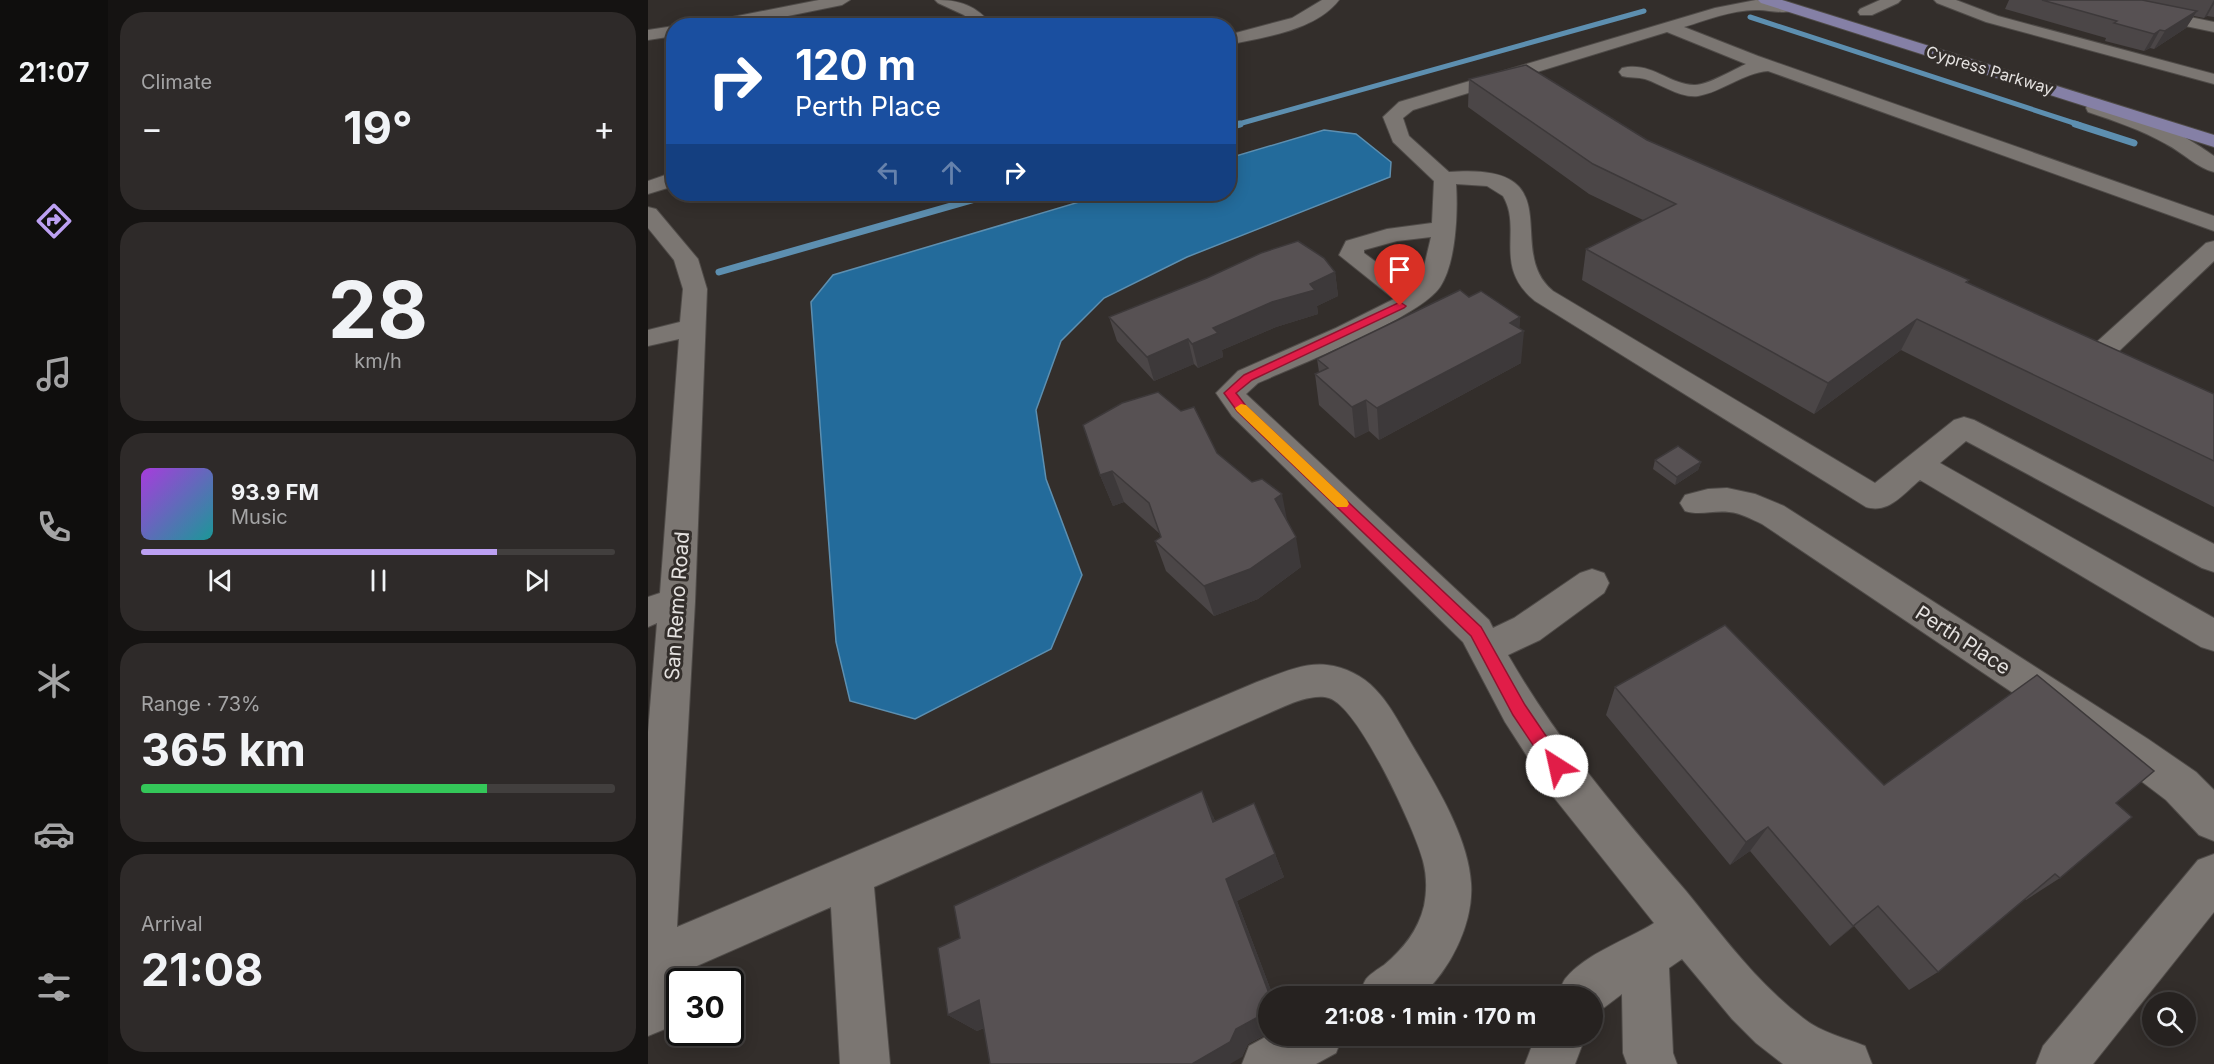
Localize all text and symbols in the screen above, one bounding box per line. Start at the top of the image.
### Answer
text: 120 m [795,39,916,90]
street label: Cypress Parkway [1924,41,2056,99]
icon: right [696,42,774,120]
text: 21:07 [18,56,90,89]
text: Climate [141,70,212,94]
text: Perth Place [795,90,941,123]
text: 19° [343,100,413,155]
text: − [141,108,163,148]
text: + [593,108,615,148]
icon: left [872,156,905,189]
icon: ahead [935,156,968,189]
icon: right [998,156,1031,189]
icon: directions [33,200,75,242]
pin [1374,244,1425,306]
icon: arrive [1383,253,1416,286]
text: 28 [328,262,428,357]
text: km/h [354,349,402,373]
icon: music [33,353,75,395]
text: 93.9 FM [231,479,319,505]
text: Music [231,505,288,529]
icon: phone [33,506,75,548]
street label: San Remo Road [660,531,694,681]
icon: previous [204,564,237,597]
icon: pause [362,564,395,597]
icon: next [520,564,553,597]
street label: Perth Place [1911,600,2015,680]
icon: climate [33,660,75,702]
text: Range · 73% [141,692,261,716]
text: 365 km [141,722,306,777]
position arrow [1525,734,1589,798]
icon: car [33,813,75,855]
text: Arrival [141,912,203,936]
text: 21:08 [141,942,263,997]
icon: filters [33,966,75,1008]
speed limit sign: 30 [666,968,744,1046]
map controls [2142,992,2196,1046]
button: search [2142,992,2196,1046]
text: 21:08 · 1 min · 170 m [1325,1003,1536,1029]

